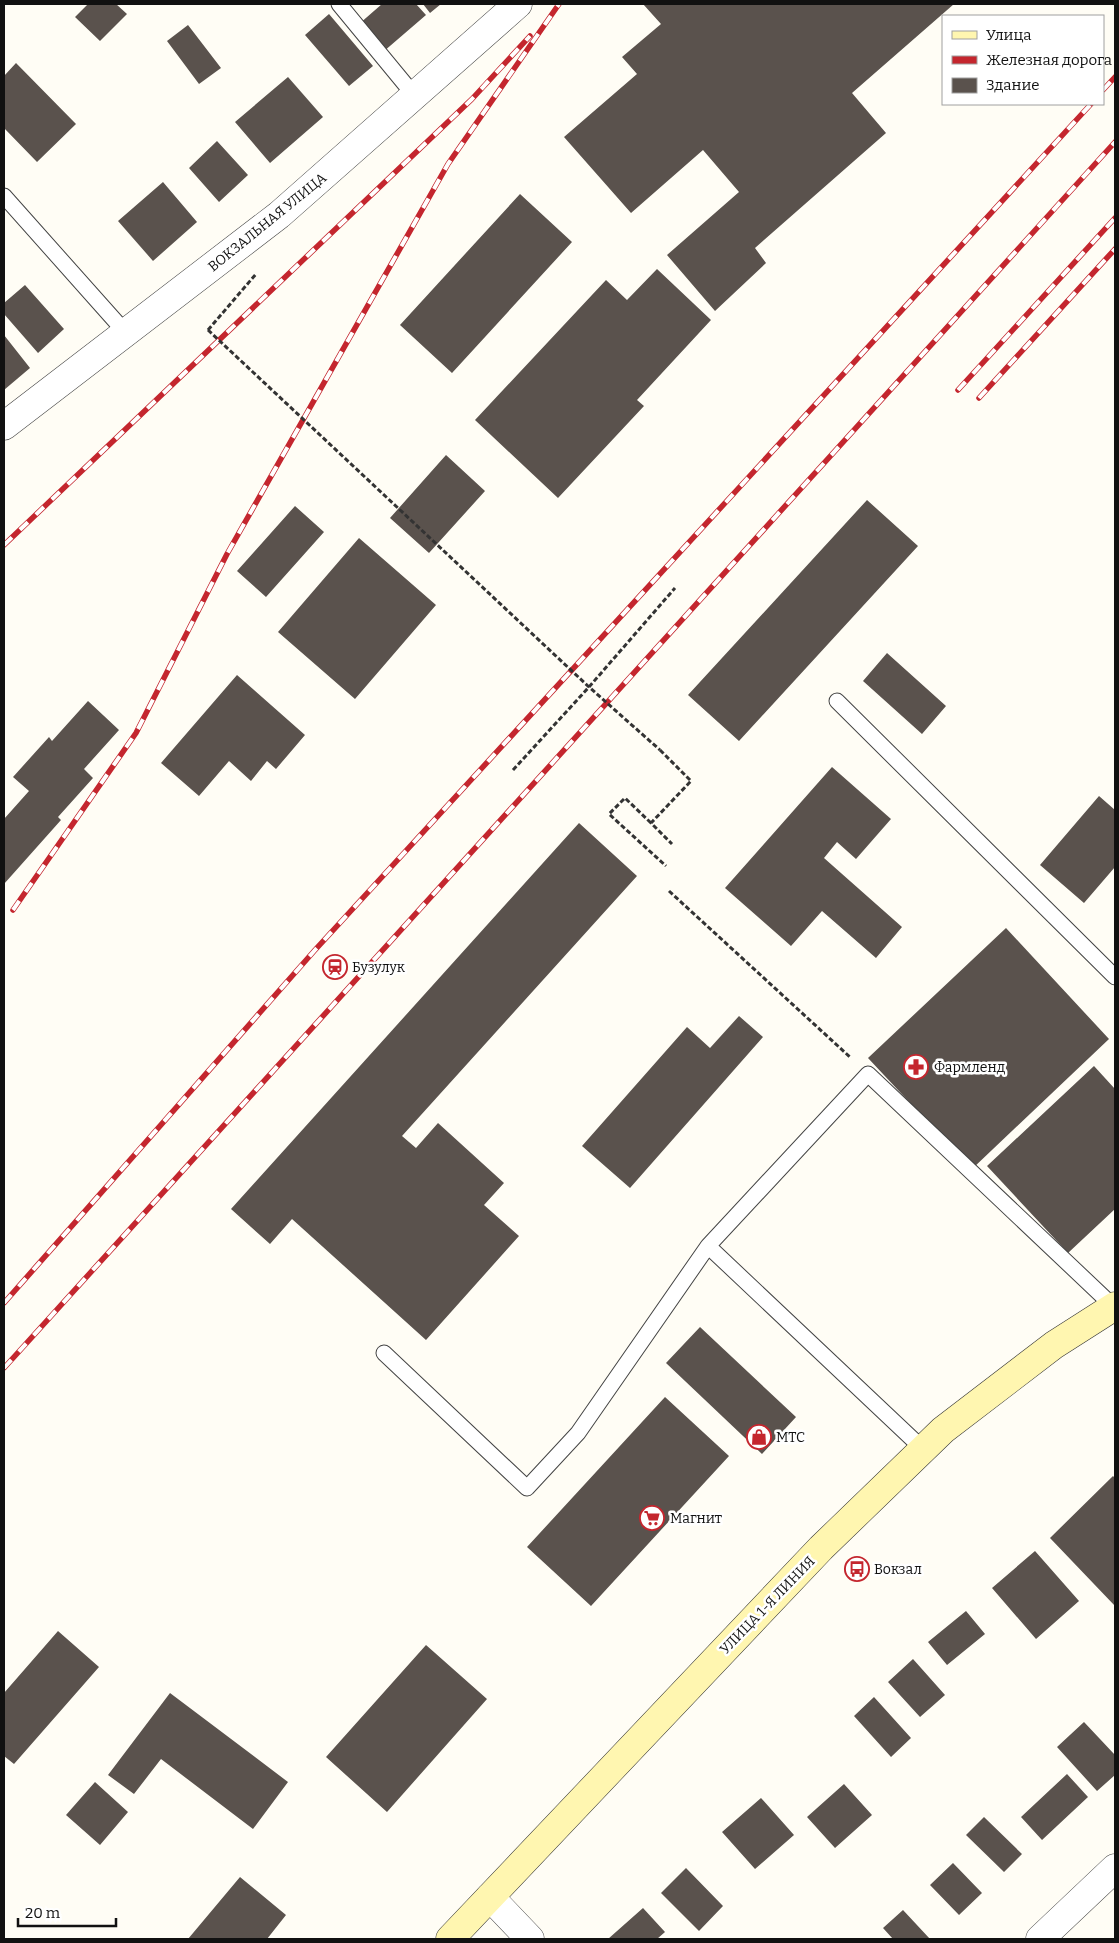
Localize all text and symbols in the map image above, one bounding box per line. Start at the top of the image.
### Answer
legend [942,15,1104,105]
text: Улица [986,26,1032,44]
text: Железная дорога [986,51,1112,69]
text: Здание [986,76,1040,94]
street label: ВОКЗАЛЬНАЯ УЛИЦА [205,169,330,275]
station icon: Бузулук [322,954,348,980]
place label: Бузулук [352,959,406,976]
pharmacy icon: Фармленд [903,1054,929,1080]
place label: Фармленд [934,1059,1006,1076]
shop icon: МТС [746,1424,772,1450]
place label: МТС [776,1429,805,1446]
supermarket icon: Магнит [639,1505,665,1531]
place label: Магнит [670,1510,722,1527]
street label: УЛИЦА 1-Я ЛИНИЯ [716,1553,818,1658]
bus stop icon: Вокзал [844,1556,870,1582]
place label: Вокзал [874,1561,922,1578]
scale bar [18,1896,115,1928]
text: 20 m [25,1904,61,1922]

